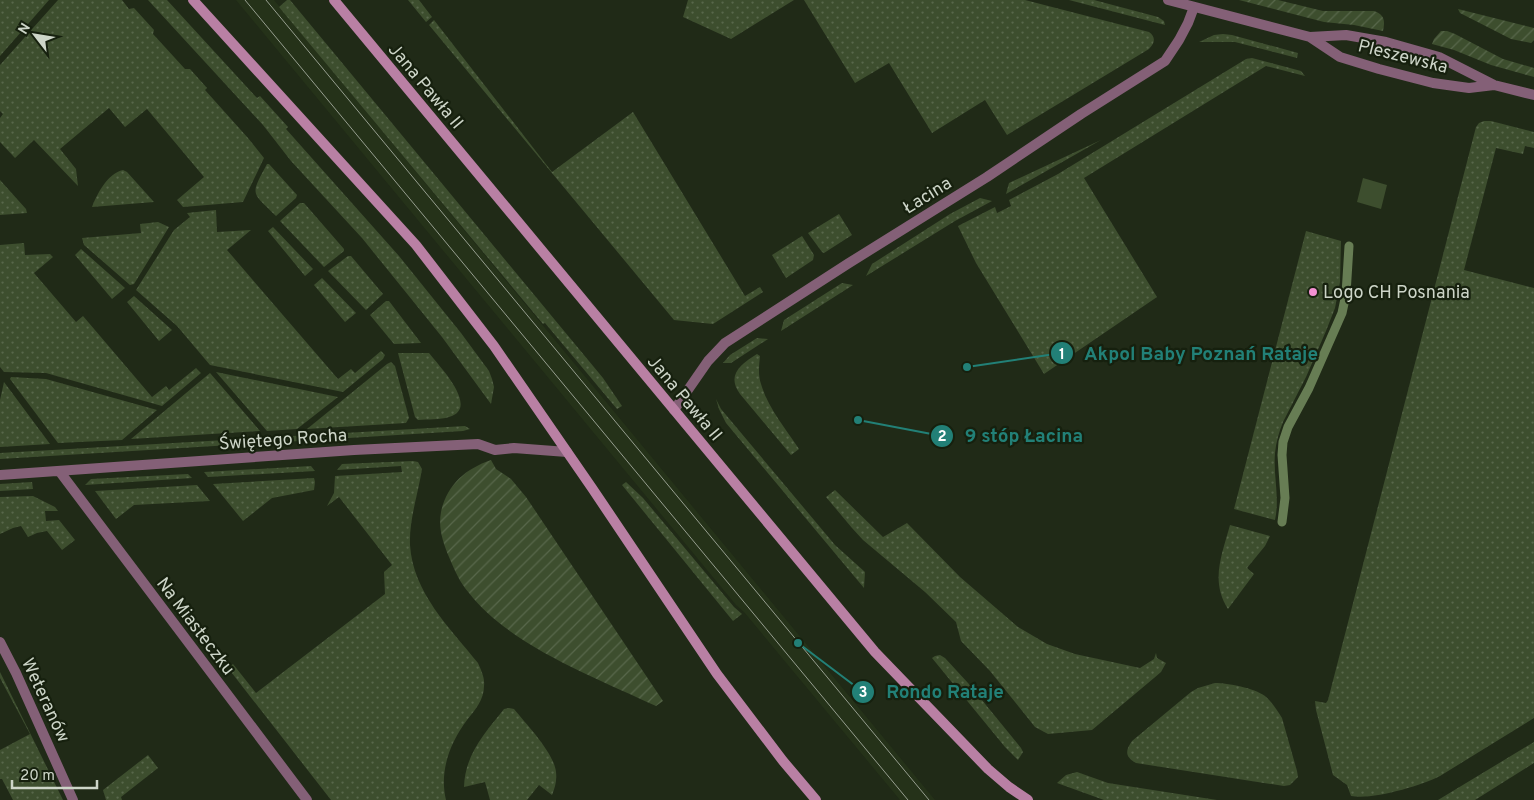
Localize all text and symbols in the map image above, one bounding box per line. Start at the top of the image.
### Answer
north arrow [10,10,60,60]
text: N [15,20,35,38]
street label: Pleszewska [1355,35,1450,80]
street label: Jana Pawła II [382,39,467,135]
street label: Łacina [899,172,956,220]
place label: Logo CH Posnania [1323,282,1470,305]
marker: Logo CH Posnania [1307,286,1319,298]
callout: Akpol Baby Poznań Rataje [1049,336,1328,370]
text: Akpol Baby Poznań Rataje [1084,343,1318,367]
text: 1 [1059,346,1065,365]
street label: Jana Pawła II [641,351,726,447]
callout: 9 stóp Łacina [930,419,1093,453]
street label: Świętego Rocha [218,423,348,456]
text: 9 stóp Łacina [965,425,1083,449]
text: 2 [937,428,947,447]
street label: Na Miasteczku [151,573,239,680]
street label: Weteranów [15,655,74,747]
callout: Rondo Rataje [851,675,1014,709]
text: Rondo Rataje [886,681,1004,705]
text: 3 [859,684,868,703]
scale bar [12,758,98,790]
text: 20 m [20,767,55,786]

